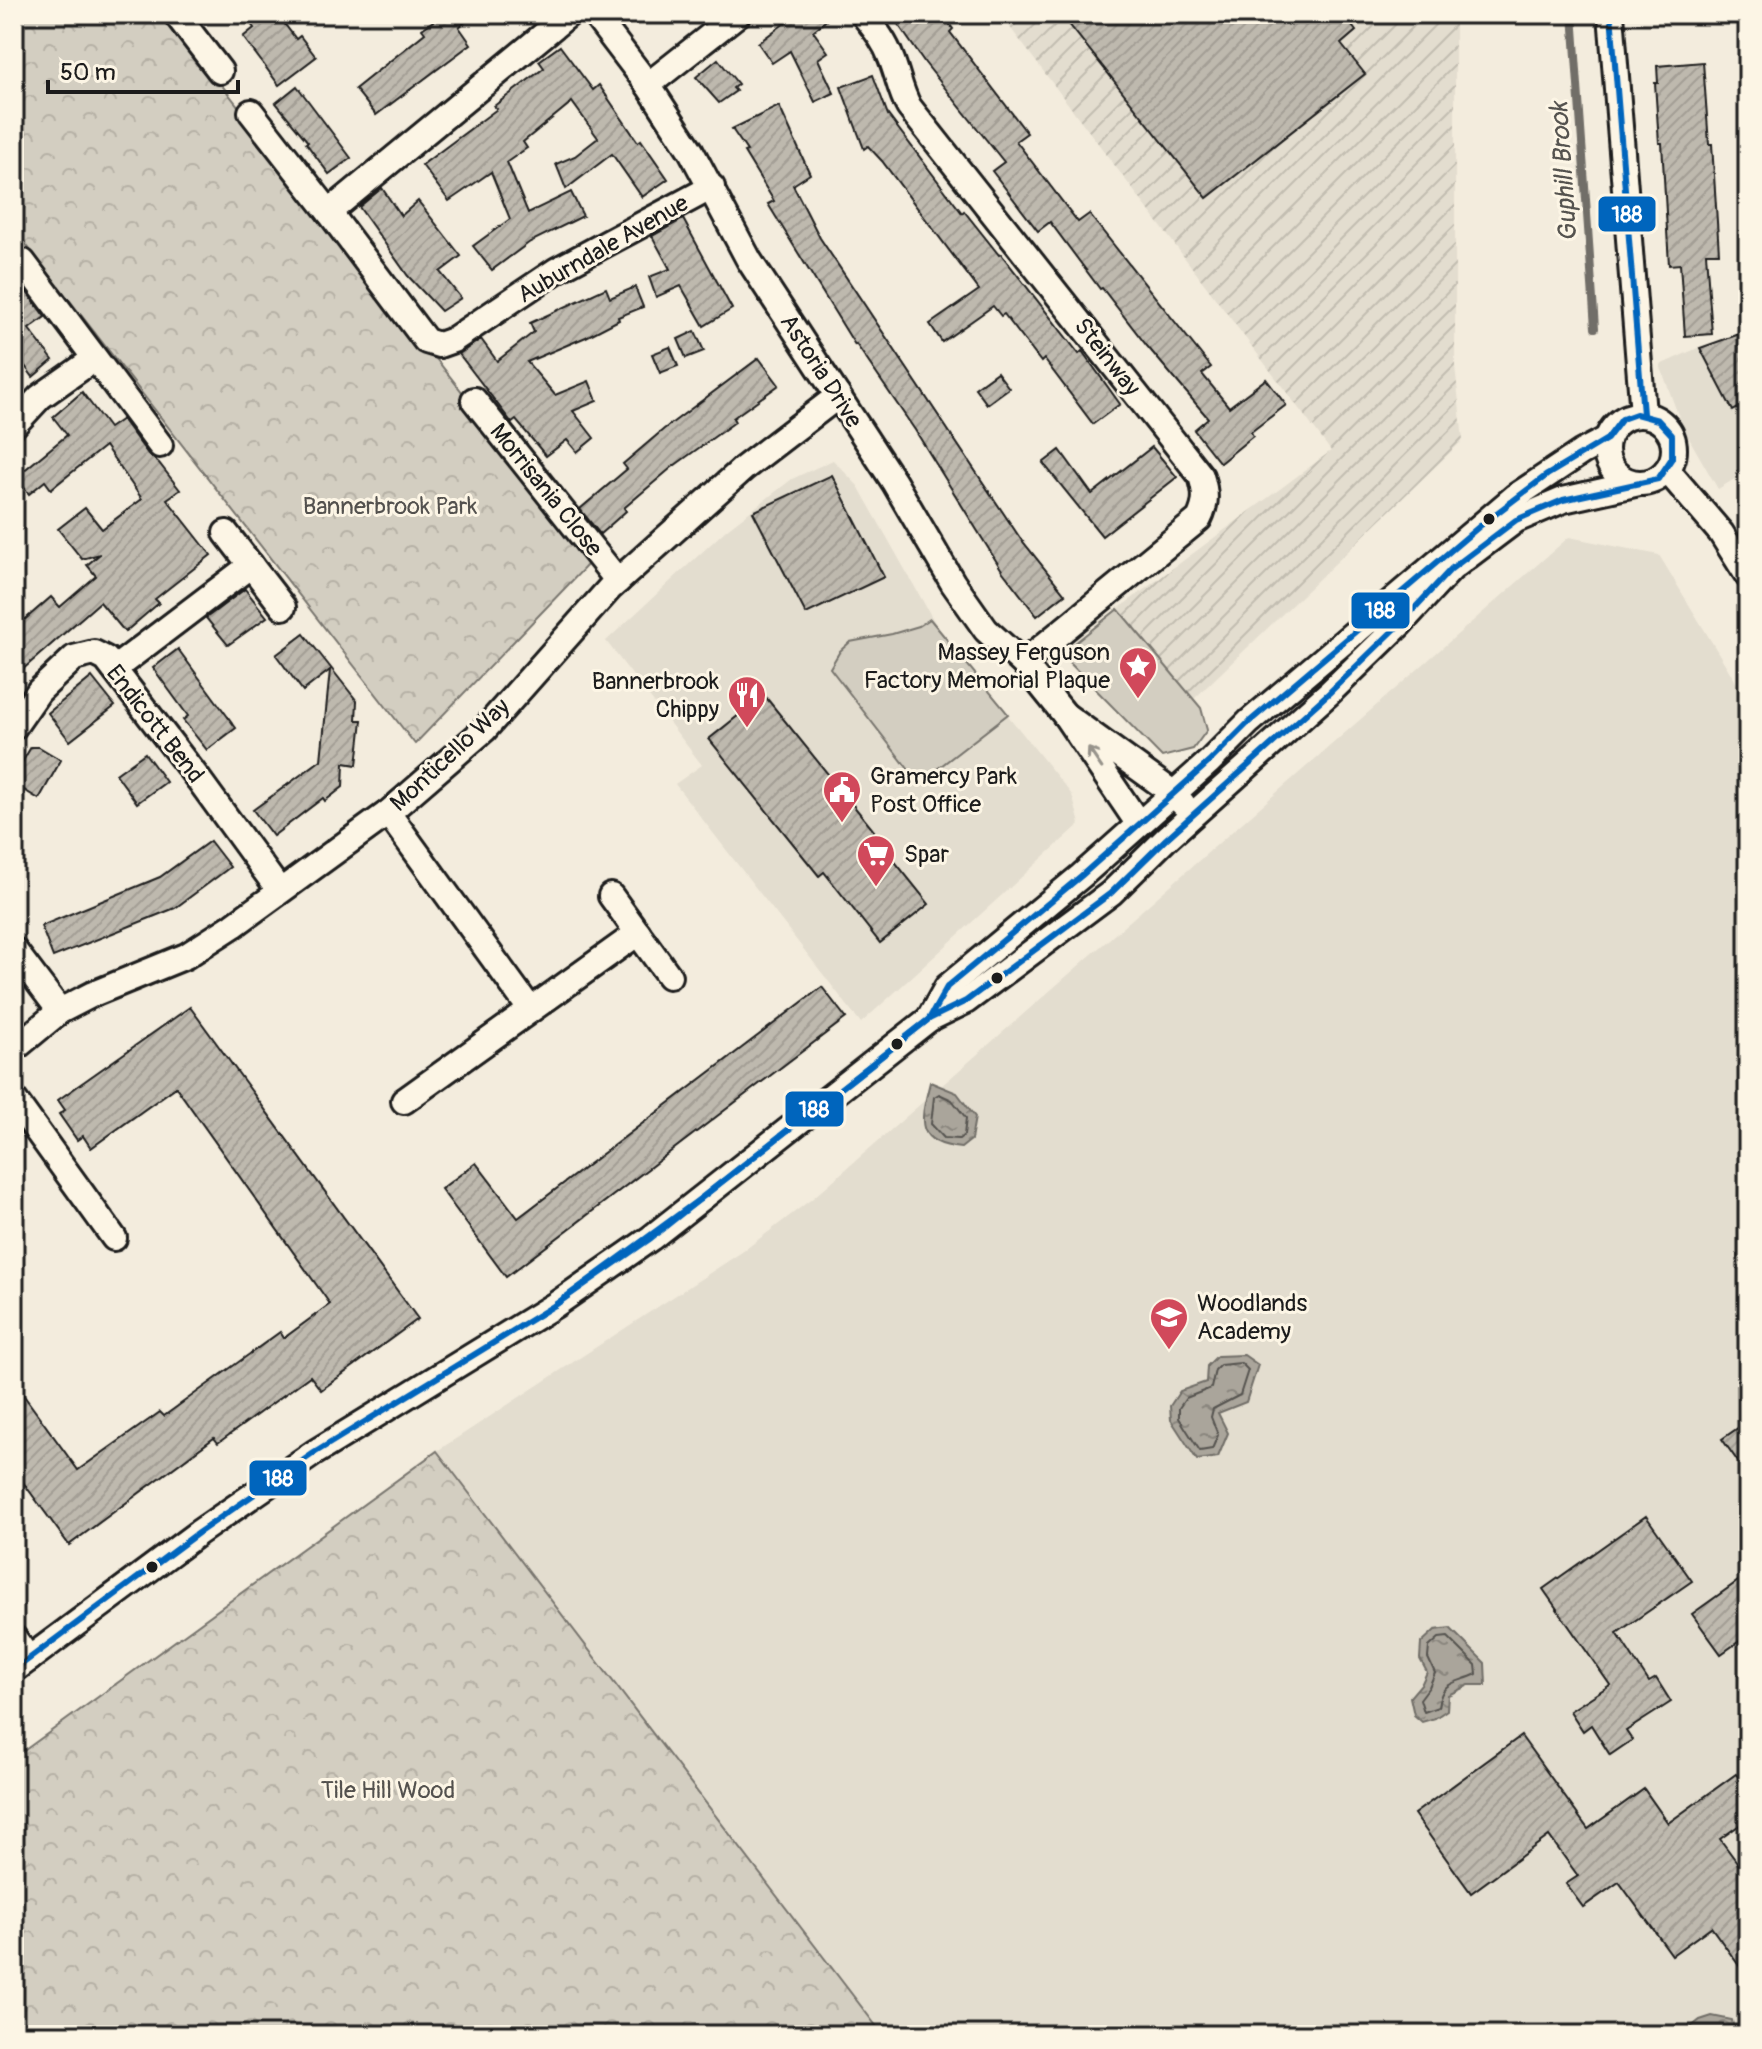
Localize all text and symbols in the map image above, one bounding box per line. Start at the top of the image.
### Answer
scale bar [48,44,238,94]
text: 50 m [60,58,116,87]
water label: Guphill Brook [1543,99,1585,243]
street label: Auburndale Avenue [513,188,694,310]
line badge: 188 [1597,195,1657,233]
text: 188 [1612,201,1642,229]
street label: Astoria Drive [774,309,868,433]
street label: Steinway [1068,312,1146,402]
street label: Morrisania Close [483,418,609,563]
park label: Bannerbrook Park [303,492,477,521]
unlabelled marker [1481,511,1497,527]
line badge: 188 [1350,591,1411,630]
text: 188 [1365,597,1395,625]
place label: Massey Ferguson Factory Memorial Plaque [864,638,1110,695]
place icon: Massey Ferguson Factory Memorial Plaque [1117,645,1159,700]
street label: Endicott Bend [100,659,210,789]
place label: Bannerbrook Chippy [592,667,719,724]
restaurant icon: Bannerbrook Chippy [726,674,768,729]
street label: Monticello Way [384,692,516,818]
one-way arrow [1086,748,1103,770]
place label: Gramercy Park Post Office [870,762,1017,819]
public building icon: Gramercy Park Post Office [821,769,863,824]
supermarket icon: Spar [855,833,897,888]
place label: Spar [904,840,949,869]
unlabelled marker [989,970,1005,986]
unlabelled marker [889,1036,905,1052]
line badge: 188 [784,1090,845,1128]
text: 188 [799,1096,829,1124]
place label: Woodlands Academy [1197,1289,1308,1346]
school or university icon: Woodlands Academy [1148,1296,1190,1351]
line badge: 188 [248,1459,308,1497]
text: 188 [263,1465,293,1493]
unlabelled marker [144,1559,160,1575]
park label: Tile Hill Wood [321,1776,455,1805]

